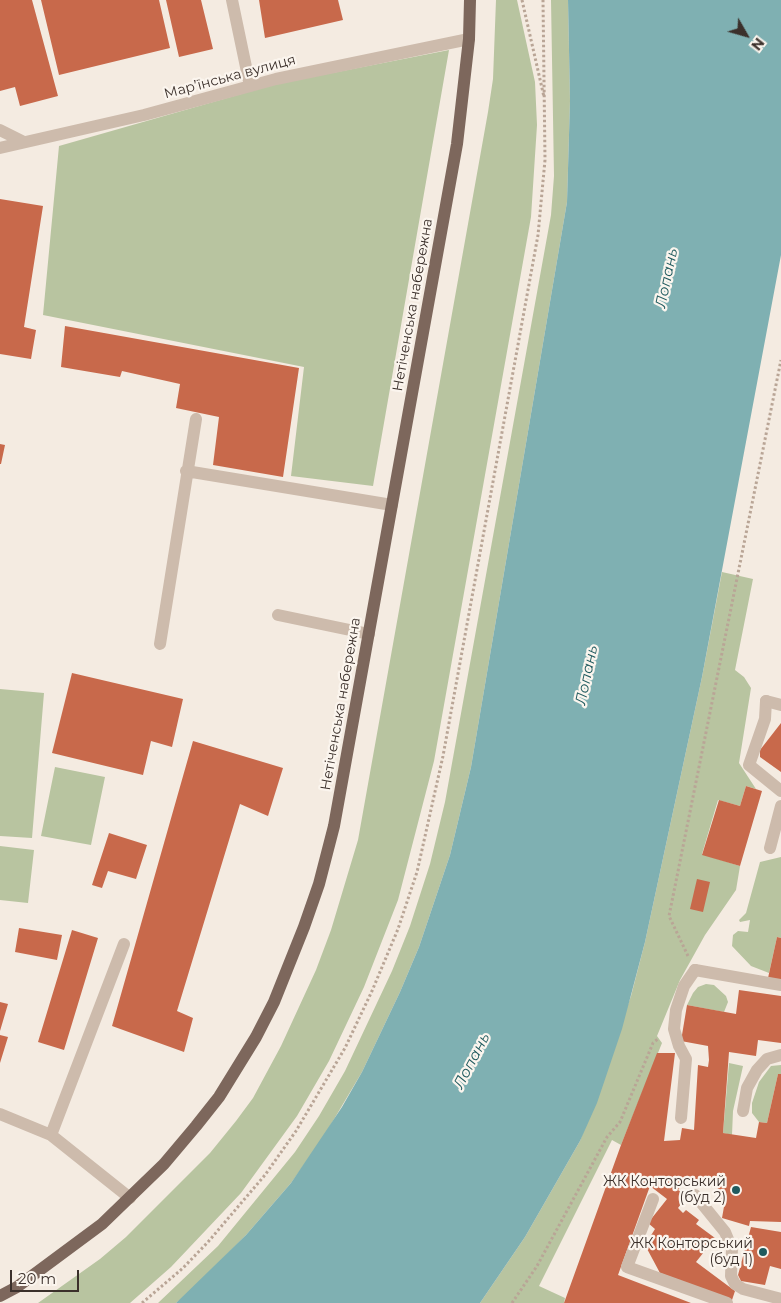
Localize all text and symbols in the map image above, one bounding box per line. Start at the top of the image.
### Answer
north arrow [721,10,771,60]
text: N [747,34,768,54]
street label: Мар’їнська вулиця [162,51,298,103]
street label: Нетіченська набережна [390,217,436,393]
water label: Лопань [652,247,682,309]
street label: Нетіченська набережна [318,616,364,792]
water label: Лопань [572,644,602,706]
water label: Лопань [450,1030,494,1092]
place label: ЖК Конторський (буд 2) [603,1174,726,1206]
marker: ЖК Конторський (буд 2) [730,1184,742,1196]
place label: ЖК Конторський (буд 1) [630,1236,753,1268]
marker: ЖК Конторський (буд 1) [757,1246,769,1258]
scale bar [12,1260,81,1292]
text: 20 m [18,1269,56,1288]

